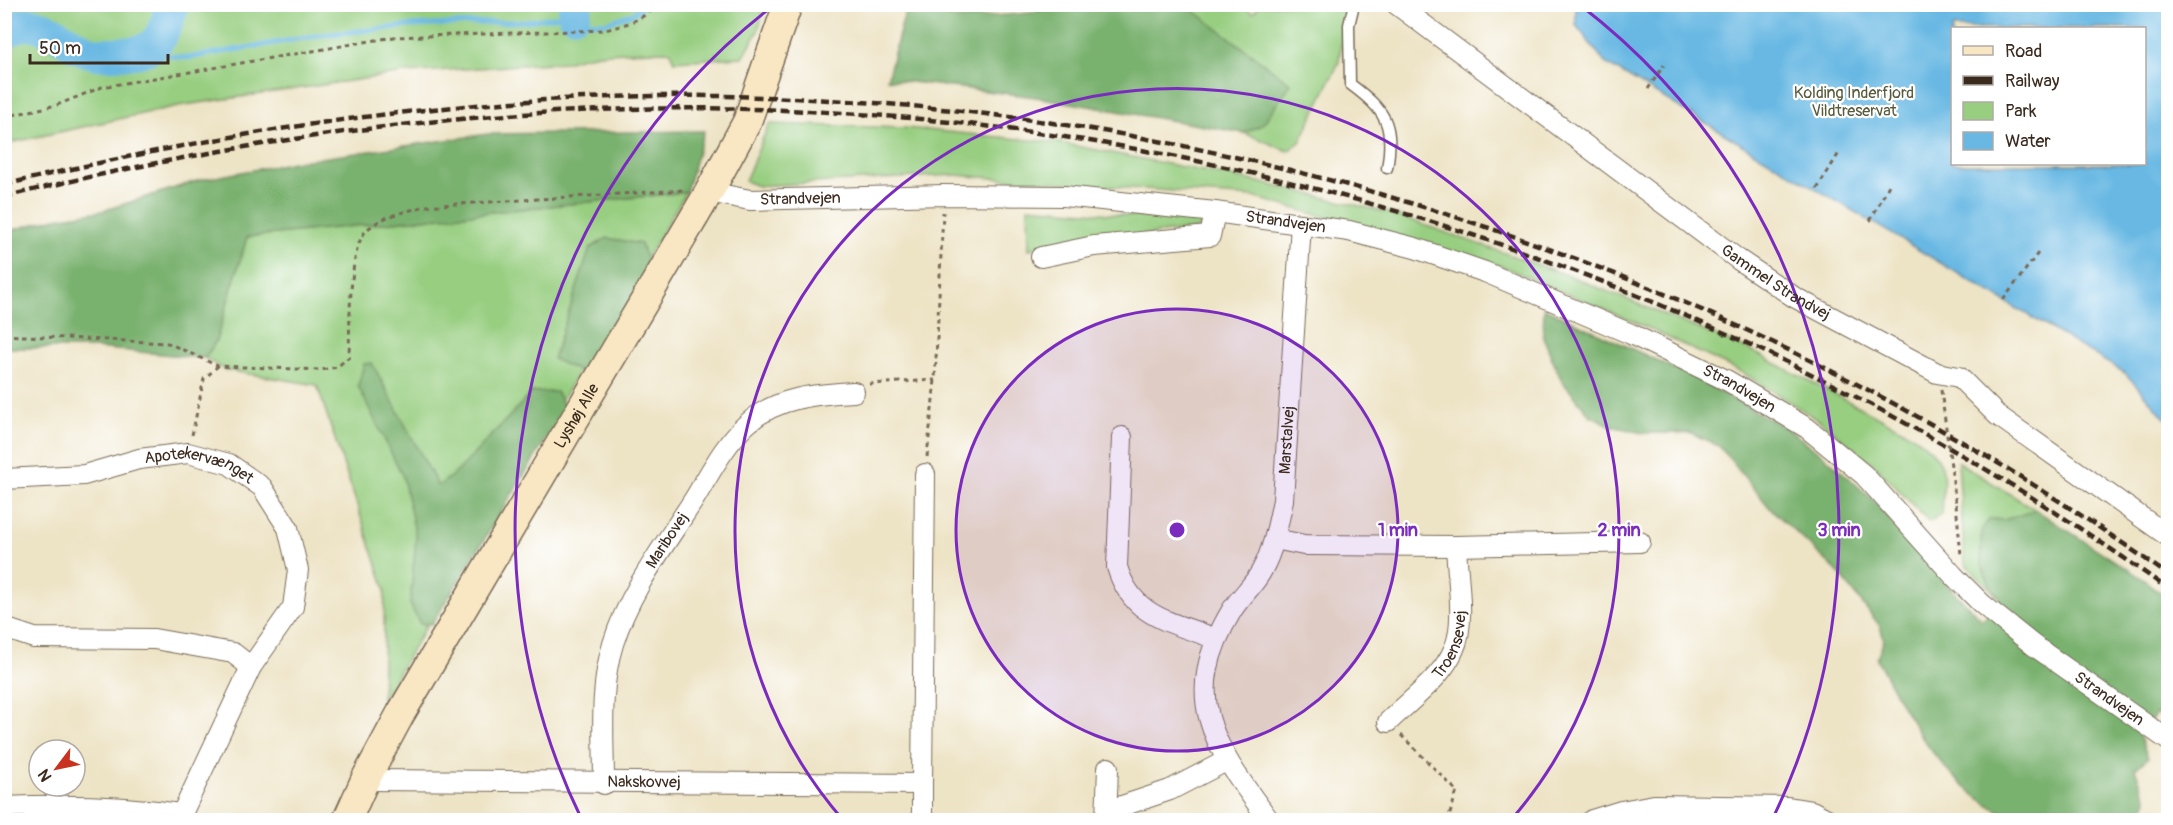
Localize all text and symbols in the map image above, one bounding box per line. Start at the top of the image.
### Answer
scale bar [30,27,168,65]
legend [1951,27,2146,165]
text: 50 m [39,37,81,60]
text: Road [2005,40,2042,63]
text: Railway [2005,70,2060,93]
park label: Kolding Inderfjord Vildtreservat [1794,83,1914,121]
text: Park [2005,100,2037,123]
text: Water [2005,130,2051,153]
street label: Strandvejen [760,188,841,210]
street label: Strandvejen [1244,206,1327,238]
street label: Gammel Strandvej [1717,240,1834,324]
street label: Strandvejen [1699,360,1779,417]
street label: Lyshøj Alle [550,380,604,452]
street label: Marstalvej [1275,405,1299,475]
street label: Apotekervænget [143,443,258,489]
street label: Maribovej [641,509,693,572]
text: 1 min [1378,519,1418,542]
text: 2 min [1597,519,1641,542]
text: 3 min [1817,519,1861,542]
centre of rings [1167,520,1187,540]
street label: Troensevej [1428,611,1470,683]
street label: Strandvejen [2071,667,2148,730]
north arrow [27,738,87,798]
text: N [34,765,56,785]
street label: Nakskovvej [607,772,681,792]

